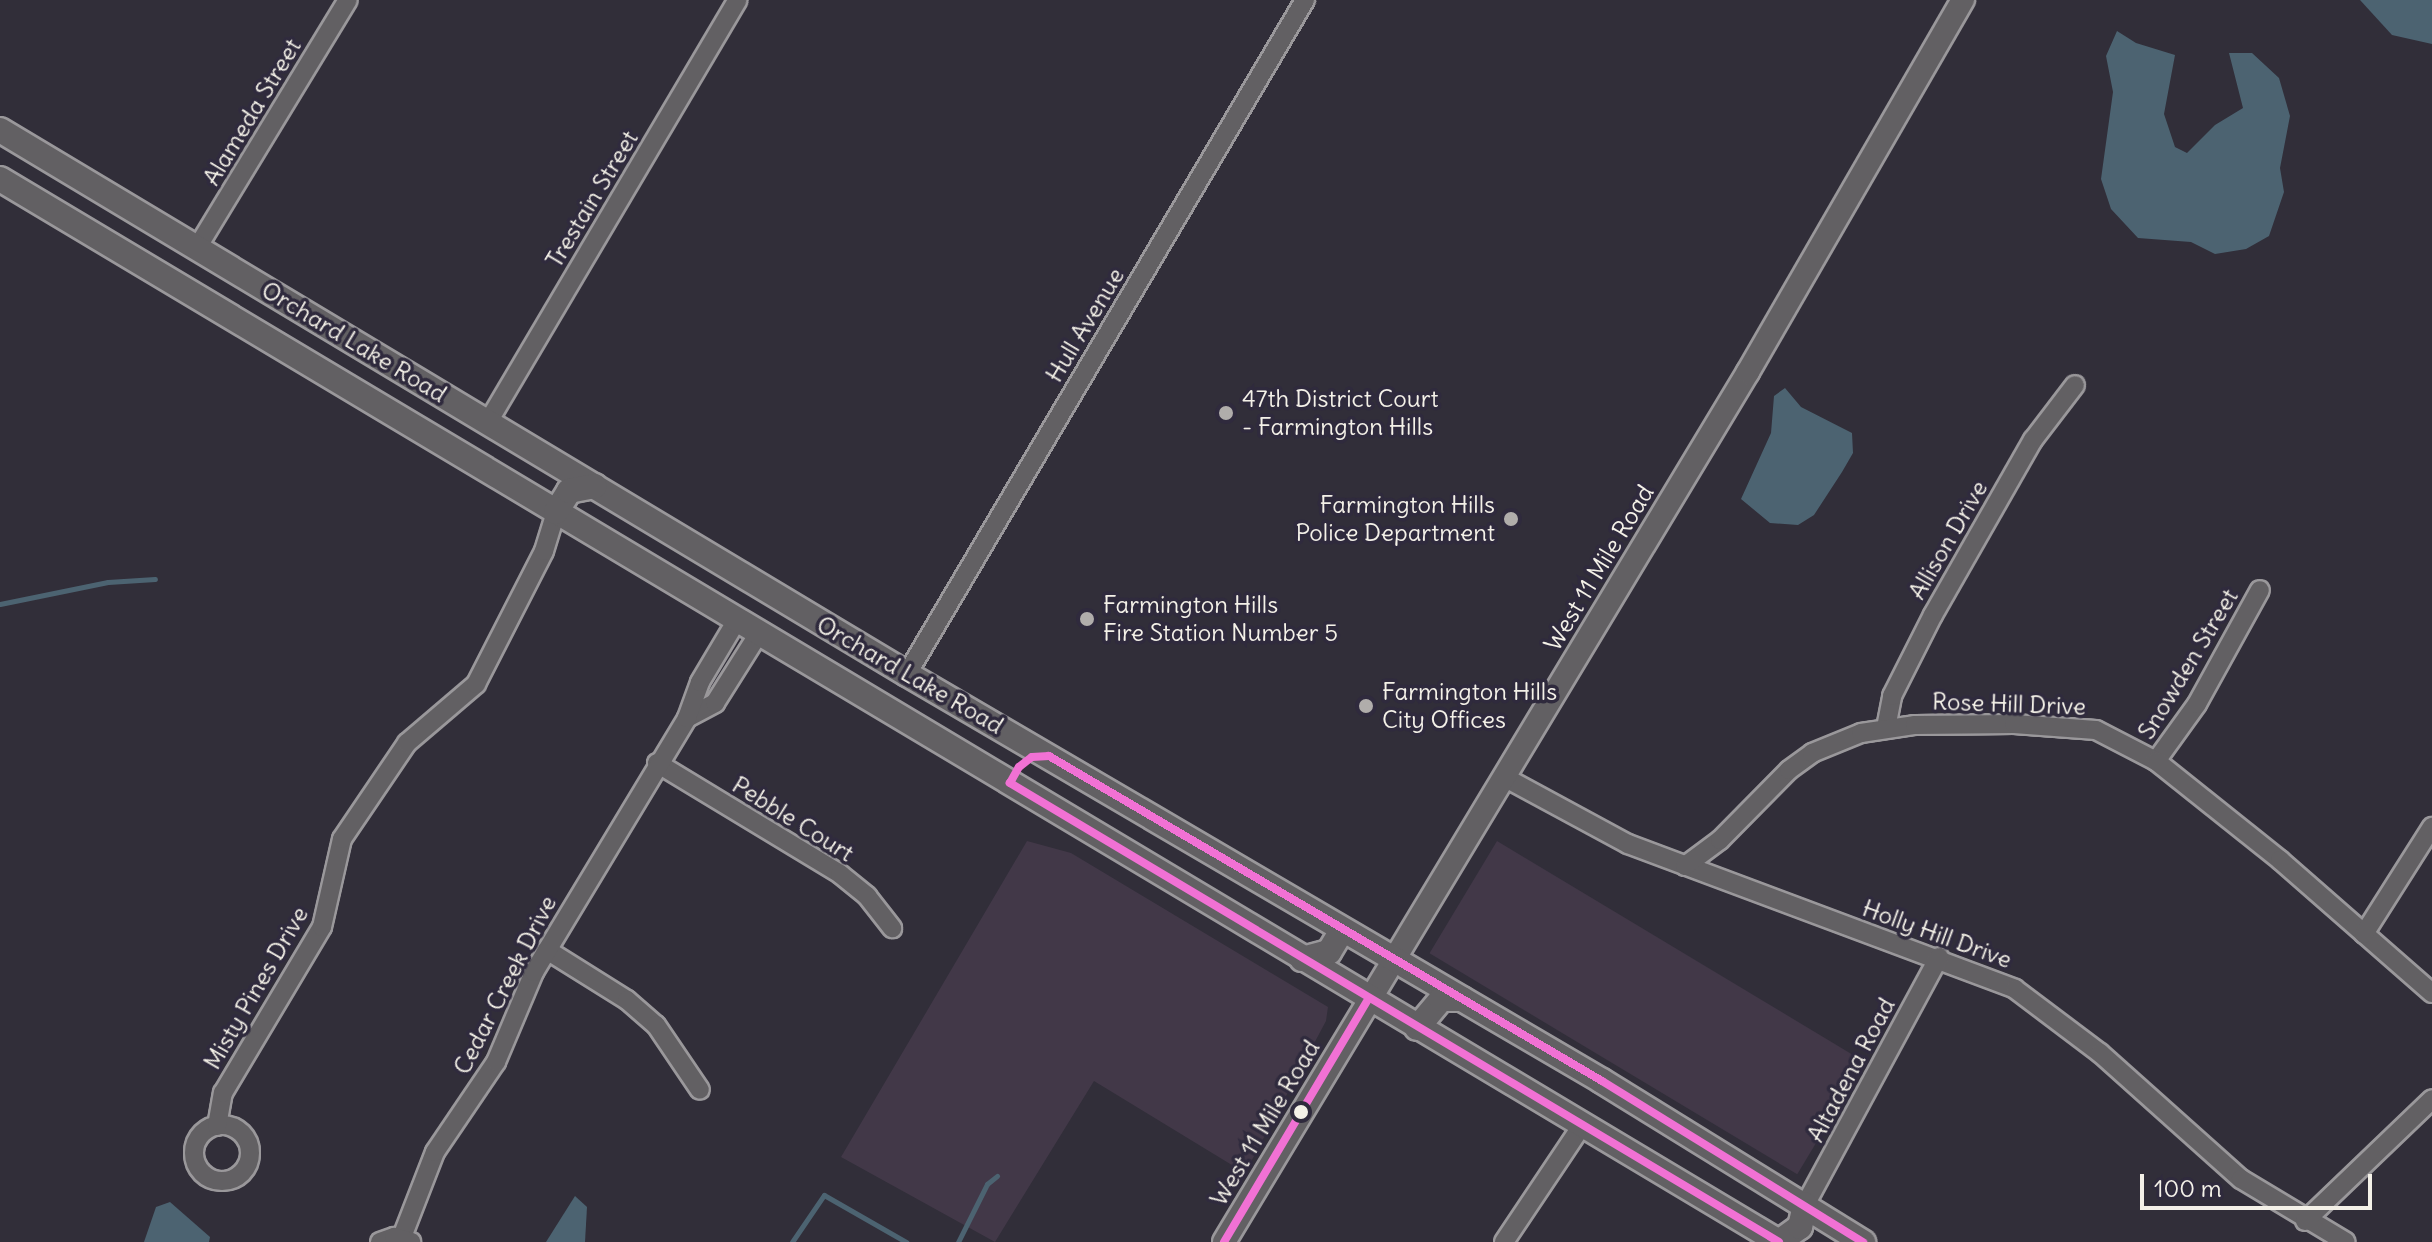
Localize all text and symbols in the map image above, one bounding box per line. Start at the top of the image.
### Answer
street label: Alameda Street [197,33,307,191]
street label: Trestain Street [540,125,644,273]
street label: Hull Avenue [1040,263,1130,387]
street label: Orchard Lake Road [256,275,452,409]
place label: 47th District Court - Farmington Hills [1242,385,1439,441]
marker: 47th District Court - Farmington Hills [1217,404,1235,422]
street label: Allison Drive [1902,476,1994,604]
street label: West 11 Mile Road [1538,480,1660,656]
place label: Farmington Hills Police Department [1295,491,1495,547]
marker: Farmington Hills Police Department [1502,510,1520,528]
street label: Snowden Street [2132,584,2244,744]
place label: Farmington Hills Fire Station Number 5 [1103,591,1338,647]
street label: Orchard Lake Road [812,610,1008,740]
marker: Farmington Hills Fire Station Number 5 [1078,610,1096,628]
place label: Farmington Hills City Offices [1382,678,1557,734]
street label: Rose Hill Drive [1932,687,2086,721]
marker: Farmington Hills City Offices [1357,697,1375,715]
street label: Pebble Court [727,770,859,868]
street label: Cedar Creek Drive [448,891,562,1079]
street label: Holly Hill Drive [1858,894,2016,974]
street label: Misty Pines Drive [198,902,314,1074]
street label: Altadena Road [1801,993,1901,1147]
street label: West 11 Mile Road [1204,1035,1326,1211]
unlabelled marker [1293,1104,1309,1120]
scale bar [2144,1158,2376,1208]
text: 100 m [2154,1173,2222,1203]

